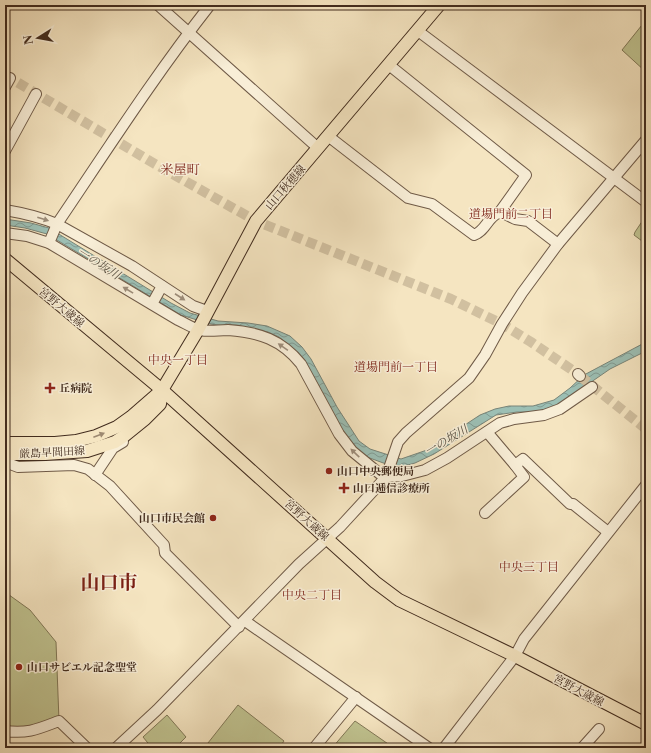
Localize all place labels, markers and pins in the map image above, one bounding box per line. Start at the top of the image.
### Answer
place label: 丘病院 [59,381,92,395]
marker: 丘病院 [44,382,56,394]
place label: 山口中央郵便局 [337,464,414,478]
marker: 山口中央郵便局 [324,466,334,476]
place label: 山口逓信診療所 [353,481,430,495]
marker: 山口逓信診療所 [338,482,350,494]
place label: 山口市民会館 [139,511,205,525]
marker: 山口市民会館 [208,513,218,523]
place label: 山口サビエル記念聖堂 [27,660,137,674]
marker: 山口サビエル記念聖堂 [14,662,24,672]

